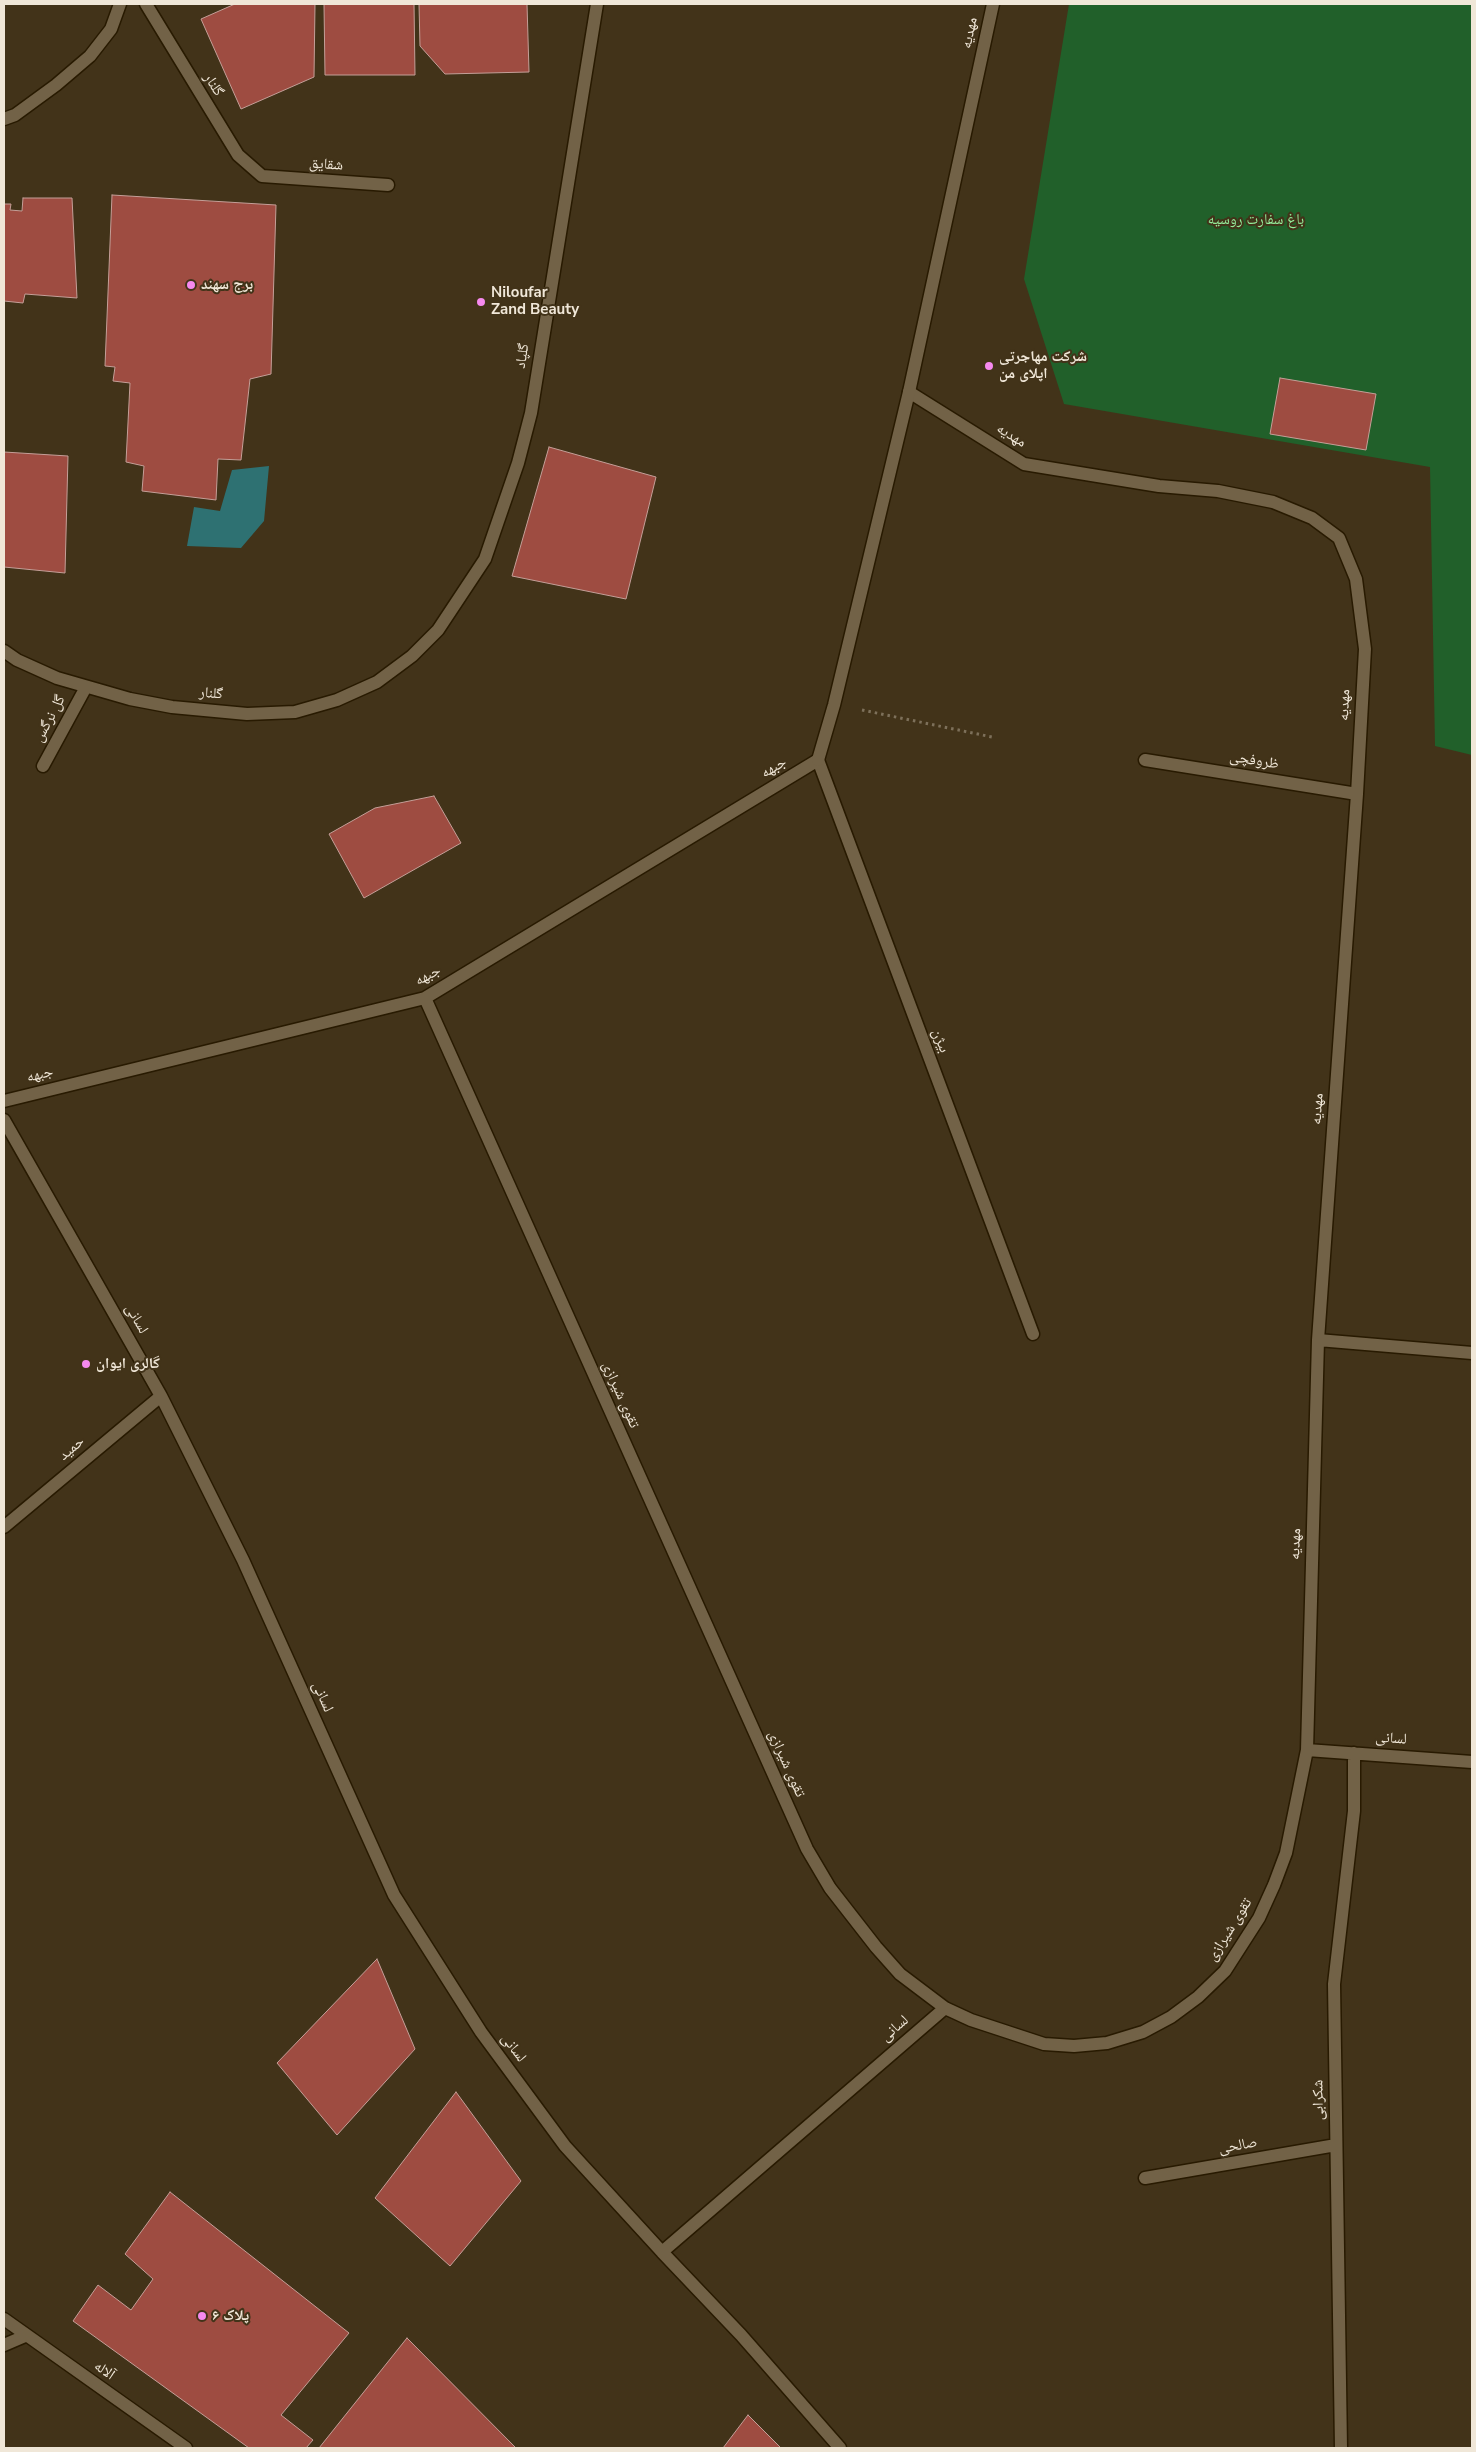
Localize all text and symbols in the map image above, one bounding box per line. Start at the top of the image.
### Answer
street label: مهدیه [958,16,982,50]
street label: گلنار [199,70,227,100]
street label: شقایق [308,155,344,175]
park label: باغ سفارت روسیه [1208,211,1304,229]
place label: برج سهند [201,276,253,294]
marker: برج سهند [185,279,197,291]
place label: Niloufar Zand Beauty [491,284,579,319]
marker: Niloufar Zand Beauty [475,296,487,308]
street label: گلپاد [512,342,534,370]
place label: شرکت مهاجرتی اپلای من [999,348,1087,383]
marker: شرکت مهاجرتی اپلای من [983,360,995,372]
street label: مهدیه [993,420,1029,452]
street label: گلنار [198,684,224,704]
street label: مهدیه [1335,689,1355,721]
street label: گل نرگس [30,692,70,746]
street label: ظروفچی [1228,748,1280,774]
street label: جبهه [758,753,790,783]
street label: جبهه [412,962,444,990]
street label: بیژن [927,1026,953,1056]
street label: جبهه [25,1063,55,1087]
street label: مهدیه [1308,1093,1328,1125]
street label: لسانی [120,1301,152,1337]
place label: گالری ایوان [96,1355,160,1373]
marker: گالری ایوان [80,1358,92,1370]
street label: تقوی شیرازی [597,1359,643,1431]
street label: حمید [55,1433,89,1465]
street label: مهدیه [1286,1528,1306,1560]
street label: لسانی [307,1679,337,1715]
street label: تقوی شیرازی [763,1728,809,1800]
street label: لسانی [1375,1729,1407,1749]
street label: تقوی شیرازی [1204,1895,1256,1965]
street label: لسانی [877,2012,913,2046]
street label: لسانی [496,2030,530,2066]
street label: شکرابی [1310,2079,1328,2121]
street label: صالحی [1217,2134,1259,2158]
place label: پلاک ۶ [212,2307,249,2325]
marker: پلاک ۶ [196,2310,208,2322]
street label: آلاله [90,2358,118,2384]

